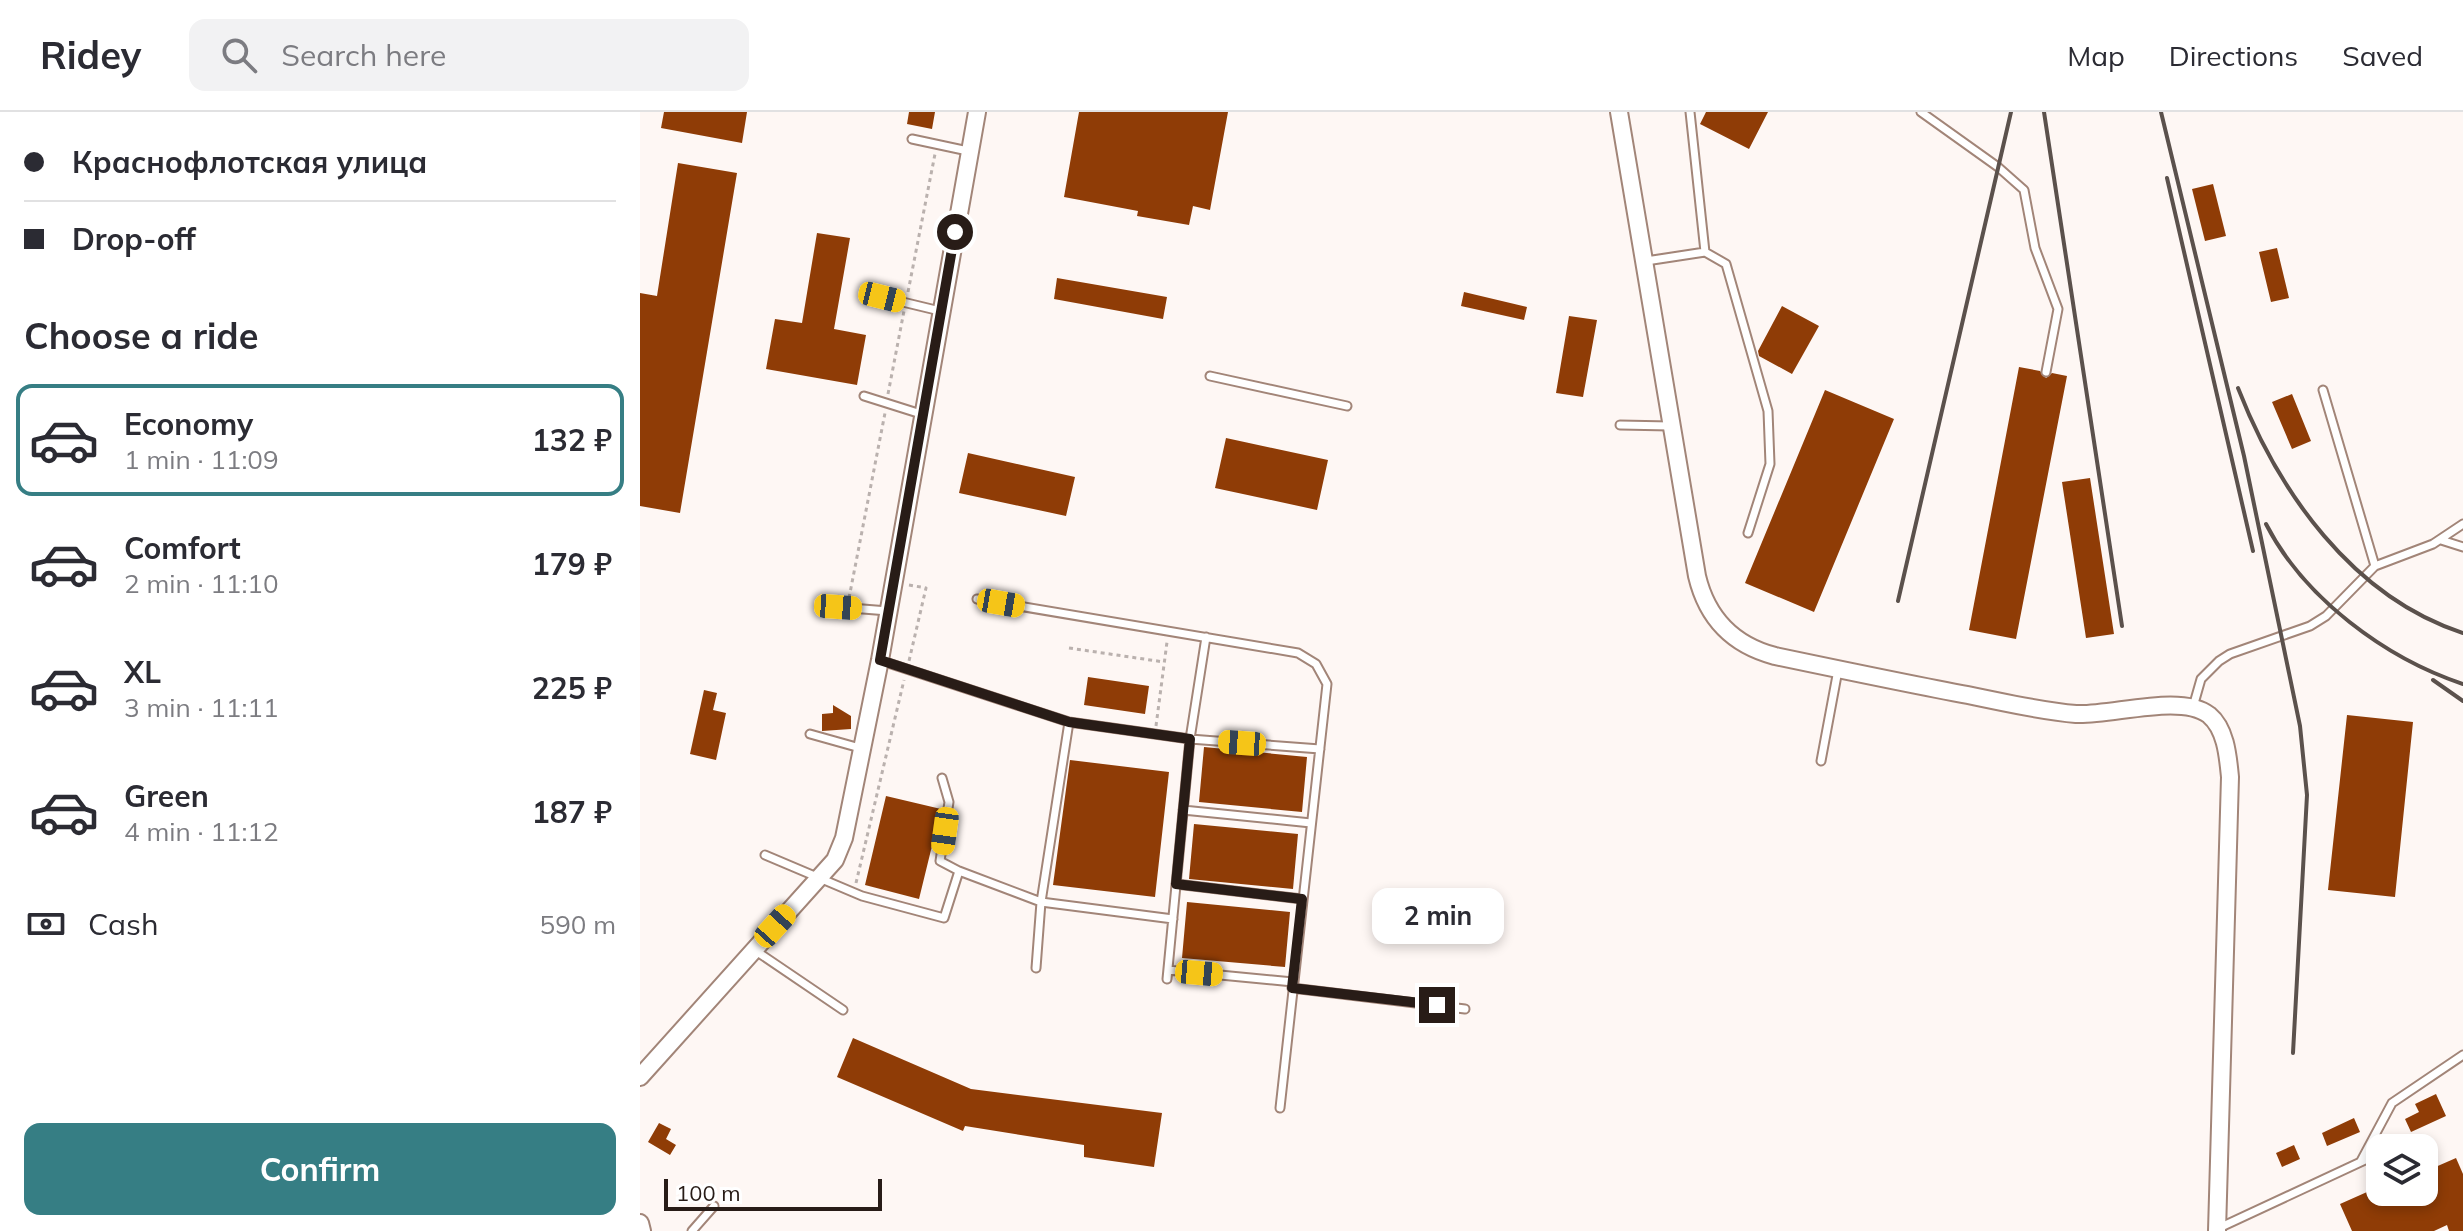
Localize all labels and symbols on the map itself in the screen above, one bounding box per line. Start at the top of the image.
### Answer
route start [937,214,973,250]
car [856,280,908,314]
car [975,587,1027,619]
car [813,593,863,621]
car [1217,729,1267,757]
car [930,806,960,856]
callout: 2 min [1371,889,1503,945]
car [750,900,800,952]
car [1174,959,1224,987]
route end [1419,987,1455,1023]
scale bar [664,1175,882,1211]

